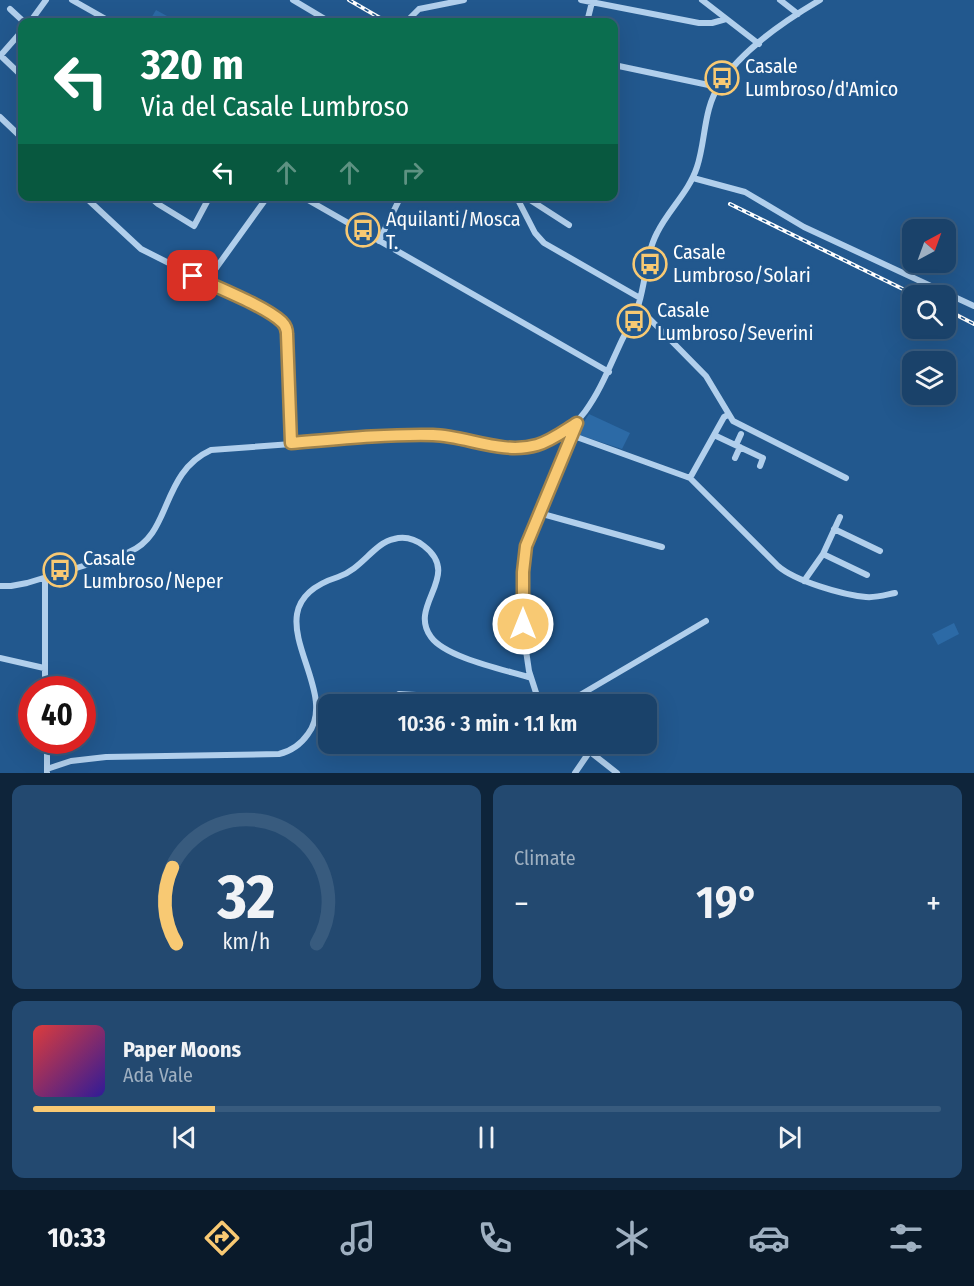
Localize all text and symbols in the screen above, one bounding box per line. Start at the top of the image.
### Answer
text: 320 m [141,40,244,90]
icon: left [42,42,120,120]
place label: Casale Lumbroso/d'Amico [745,54,898,101]
bus stop icon: Casale Lumbroso/d'Amico [704,60,740,96]
text: Via del Casale Lumbroso [141,91,409,123]
icon: left [207,156,240,189]
icon: ahead [270,156,303,189]
icon: ahead [333,156,366,189]
icon: right [396,156,429,189]
place label: Aquilanti/Mosca T. [386,207,521,254]
bus stop icon: Aquilanti/Mosca T. [345,212,381,248]
north arrow [902,219,956,273]
map controls [902,219,956,405]
place label: Casale Lumbroso/Solari [673,240,811,287]
bus stop icon: Casale Lumbroso/Solari [632,246,668,282]
pin [167,250,218,301]
icon: arrive [176,259,209,292]
button: search [902,285,956,339]
place label: Casale Lumbroso/Severini [657,298,813,345]
bus stop icon: Casale Lumbroso/Severini [616,303,652,339]
button: layers [902,351,956,405]
place label: Casale Lumbroso/Neper [83,546,223,593]
bus stop icon: Casale Lumbroso/Neper [42,552,78,588]
position arrow [491,592,555,656]
speed limit sign: 40 [18,676,96,754]
text: 10:36 · 3 min · 1.1 km [398,710,577,737]
text: Climate [514,846,576,870]
text: 32 [217,860,275,935]
text: 19° [696,876,759,930]
text: − [514,884,529,924]
text: + [926,884,941,924]
text: km/h [223,929,270,955]
text: Paper Moons [123,1036,241,1063]
text: Ada Vale [123,1063,193,1087]
icon: previous [168,1121,201,1154]
icon: pause [470,1121,503,1154]
icon: next [773,1121,806,1154]
icon: directions [201,1217,243,1259]
icon: music [337,1217,379,1259]
icon: phone [474,1217,516,1259]
icon: climate [611,1217,653,1259]
icon: car [748,1217,790,1259]
icon: filters [885,1217,927,1259]
text: 10:33 [47,1222,106,1254]

